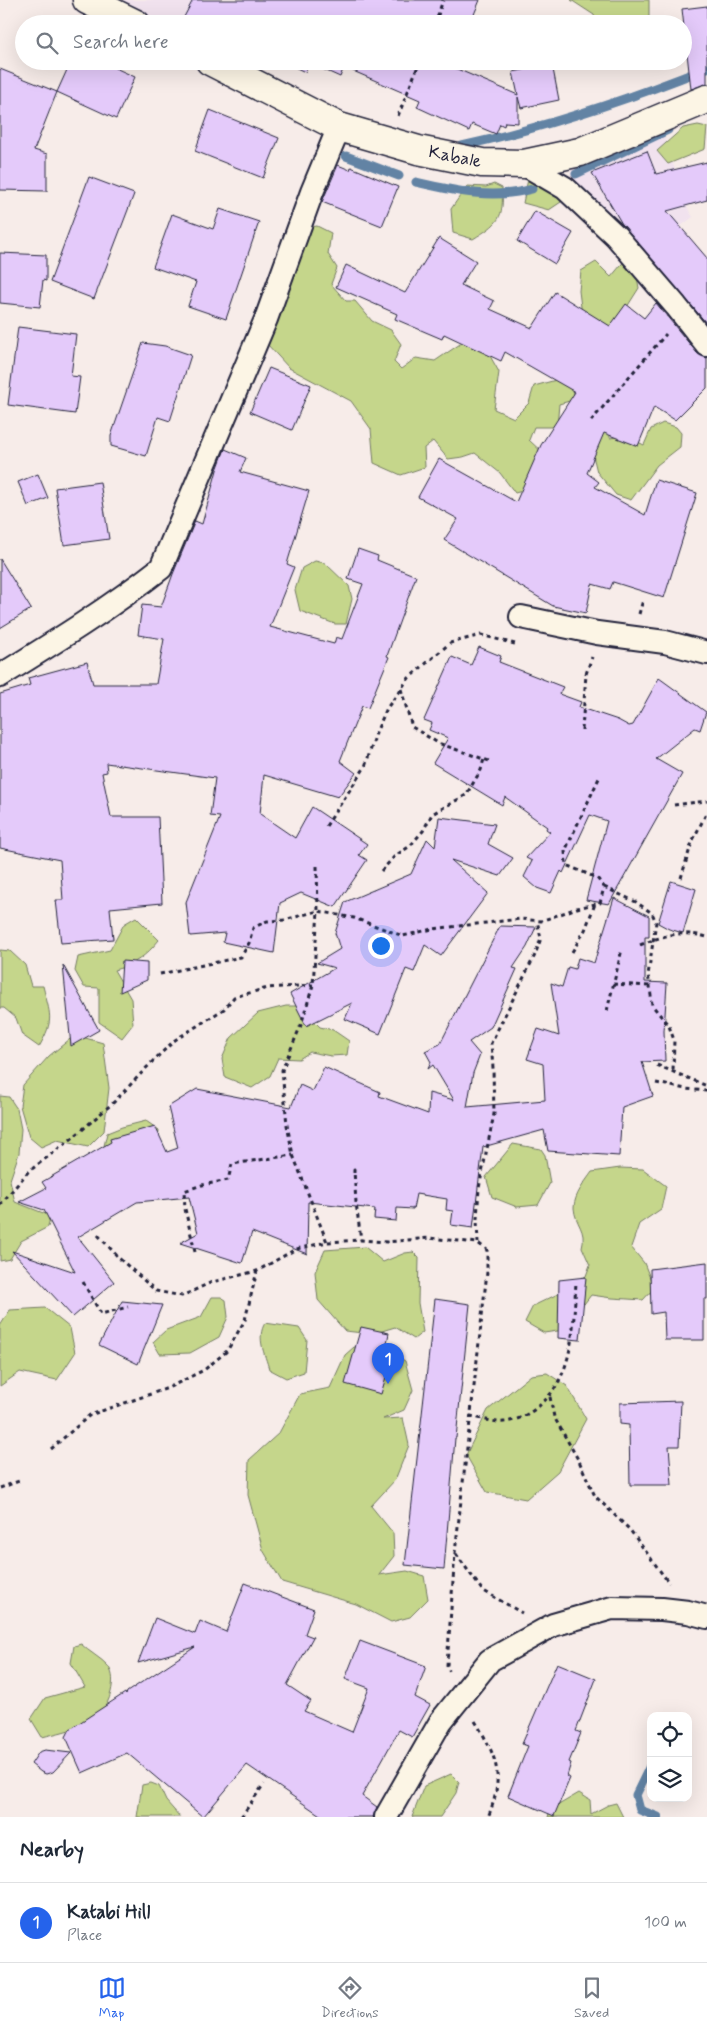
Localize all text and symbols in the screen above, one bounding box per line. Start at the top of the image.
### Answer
search box [15,15,692,70]
icon: search [33,29,61,57]
text: Search here [73,30,169,55]
street label: Kabale [426,140,484,174]
your location [368,933,394,959]
pin: 1 [372,1343,404,1384]
map controls [647,1712,692,1802]
button: locate [647,1712,692,1757]
button: layers [647,1757,692,1802]
text: Nearby [20,1836,84,1864]
text: Katabi Hill [67,1900,150,1925]
text: 1 [32,1912,40,1933]
text: 100 m [644,1912,687,1933]
text: Place [67,1925,102,1946]
tab: Map [98,1974,126,2022]
tab: Directions [321,1974,379,2022]
tab: Saved [574,1974,609,2022]

